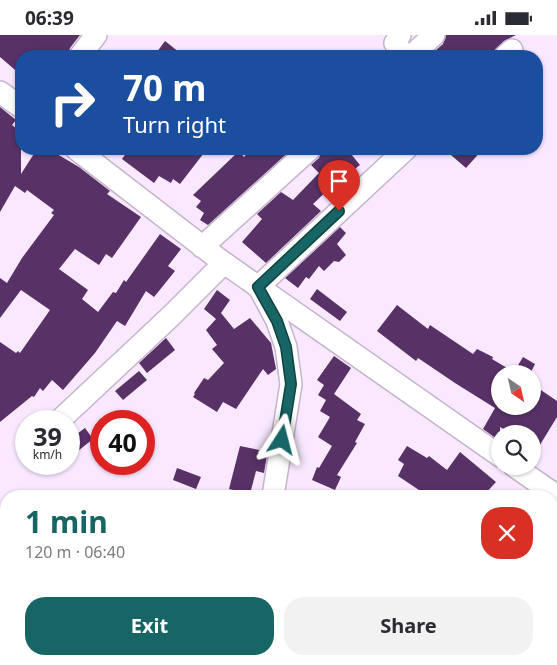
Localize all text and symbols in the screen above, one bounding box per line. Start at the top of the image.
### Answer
text: 06:39 [25,5,74,31]
text: 70 m [123,64,206,111]
icon: right [40,70,105,135]
text: Turn right [123,109,226,139]
pin [318,160,360,211]
icon: arrive [325,167,353,195]
north arrow [491,365,541,415]
map controls [491,365,541,475]
speed limit sign: 40 [90,410,155,475]
position arrow [255,413,307,465]
text: 39 [33,419,62,453]
button: search [491,425,541,475]
text: km/h [33,446,62,463]
text: 1 min [25,501,108,542]
button: close [481,507,533,559]
text: 120 m · 06:40 [25,541,125,563]
button: Exit [25,597,274,655]
button: Share [284,597,533,655]

